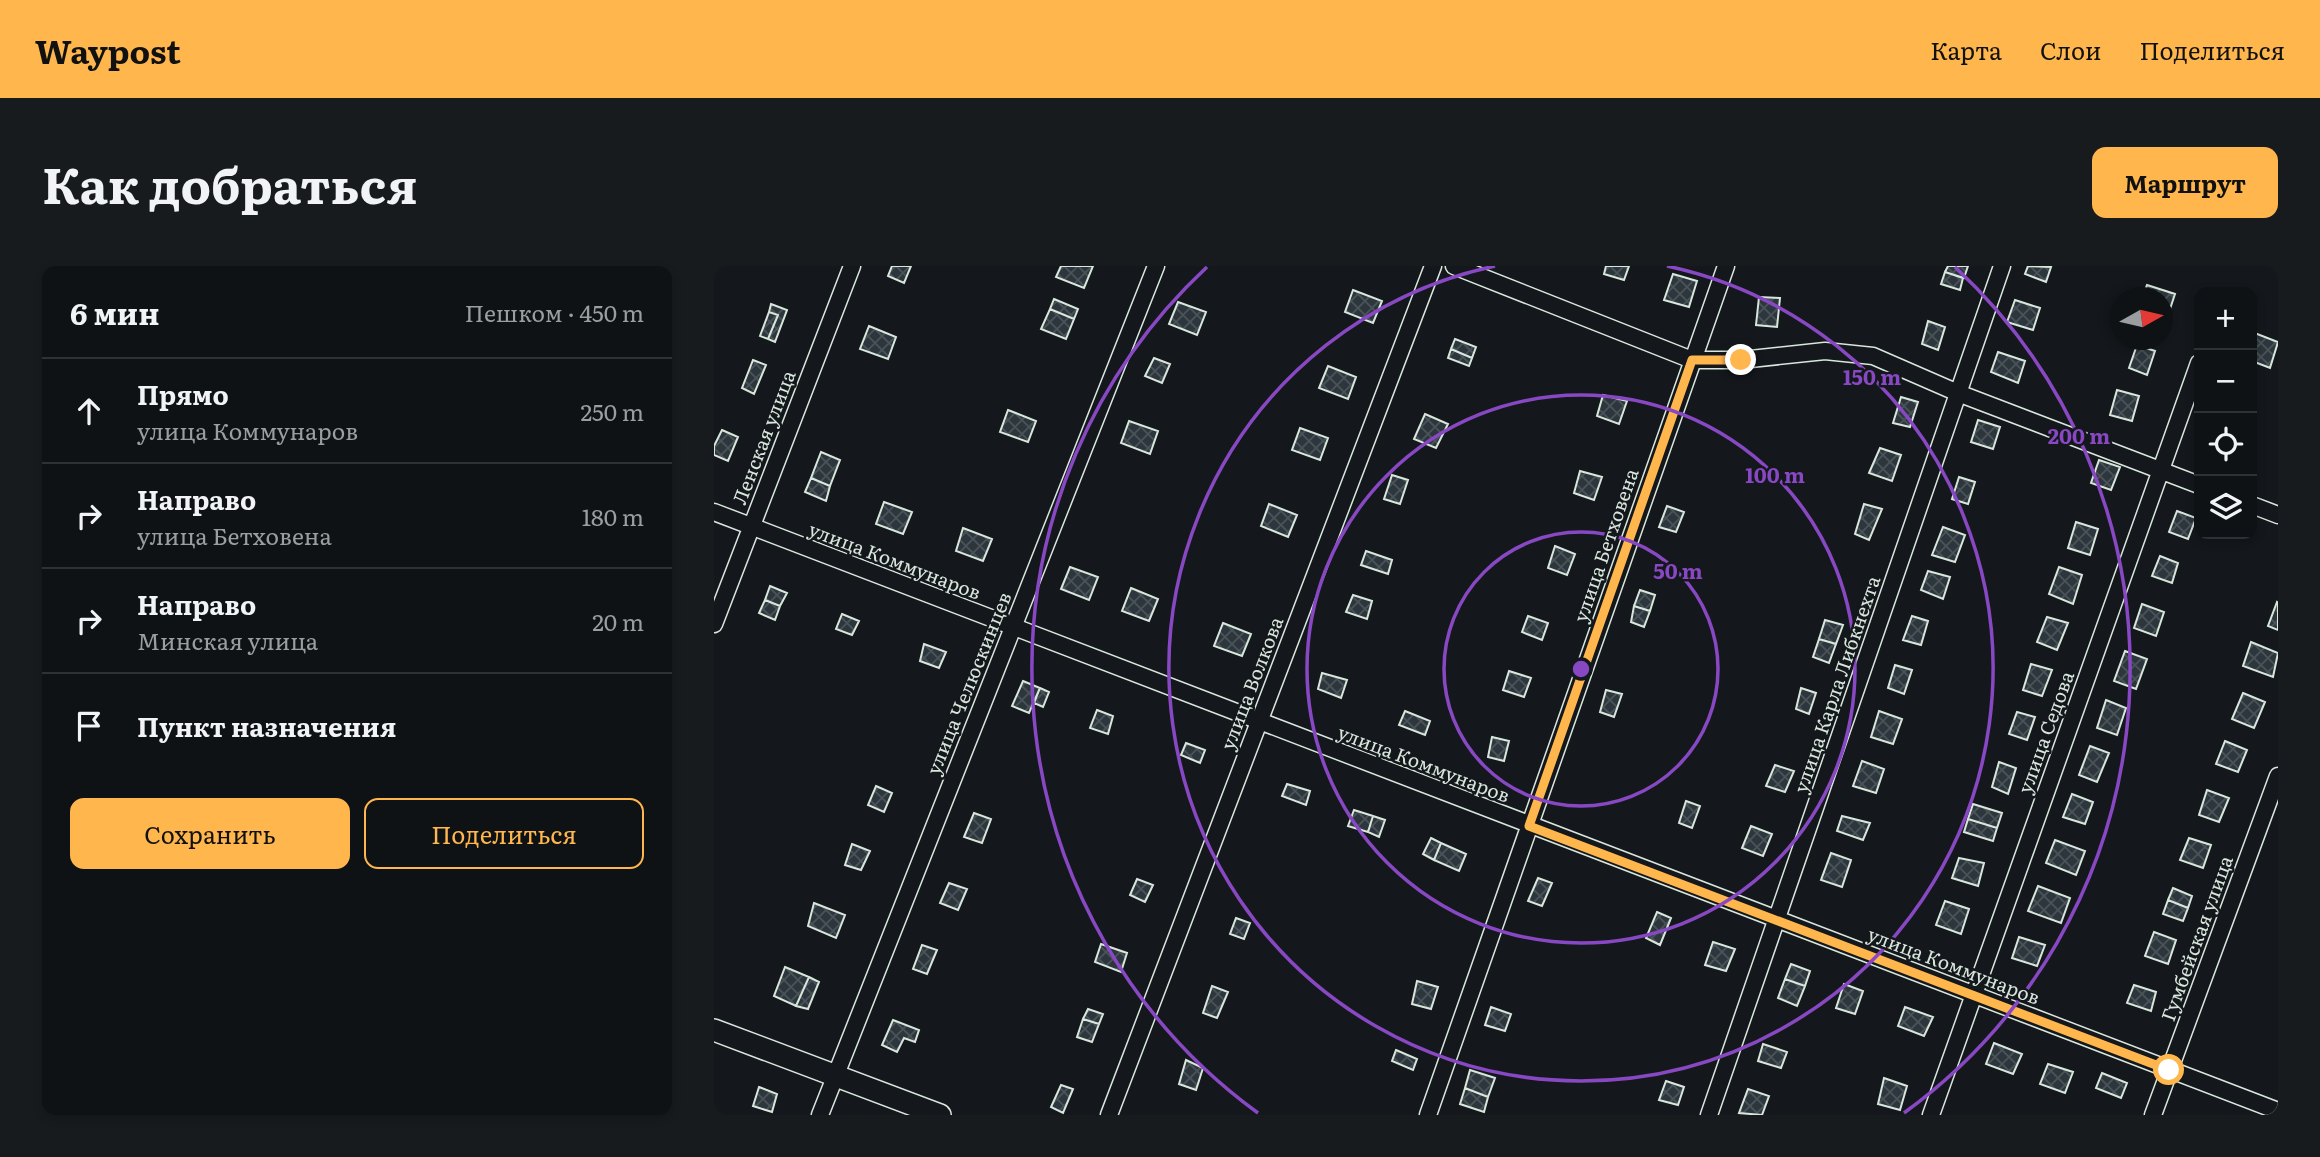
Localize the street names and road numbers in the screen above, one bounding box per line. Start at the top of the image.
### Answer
street label: Ленская улица [724,365,802,508]
street label: улица Бетховена [1566,464,1645,626]
street label: улица Коммунаров [805,514,985,606]
street label: улица Карла Либкнехта [1786,571,1887,796]
street label: улица Челюскинцев [919,587,1017,779]
street label: улица Волкова [1213,612,1290,754]
street label: улица Седова [2010,666,2080,797]
street label: улица Коммунаров [1334,717,1514,809]
street label: Гумбейская улица [2153,851,2239,1025]
street label: улица Коммунаров [1864,919,2044,1011]

